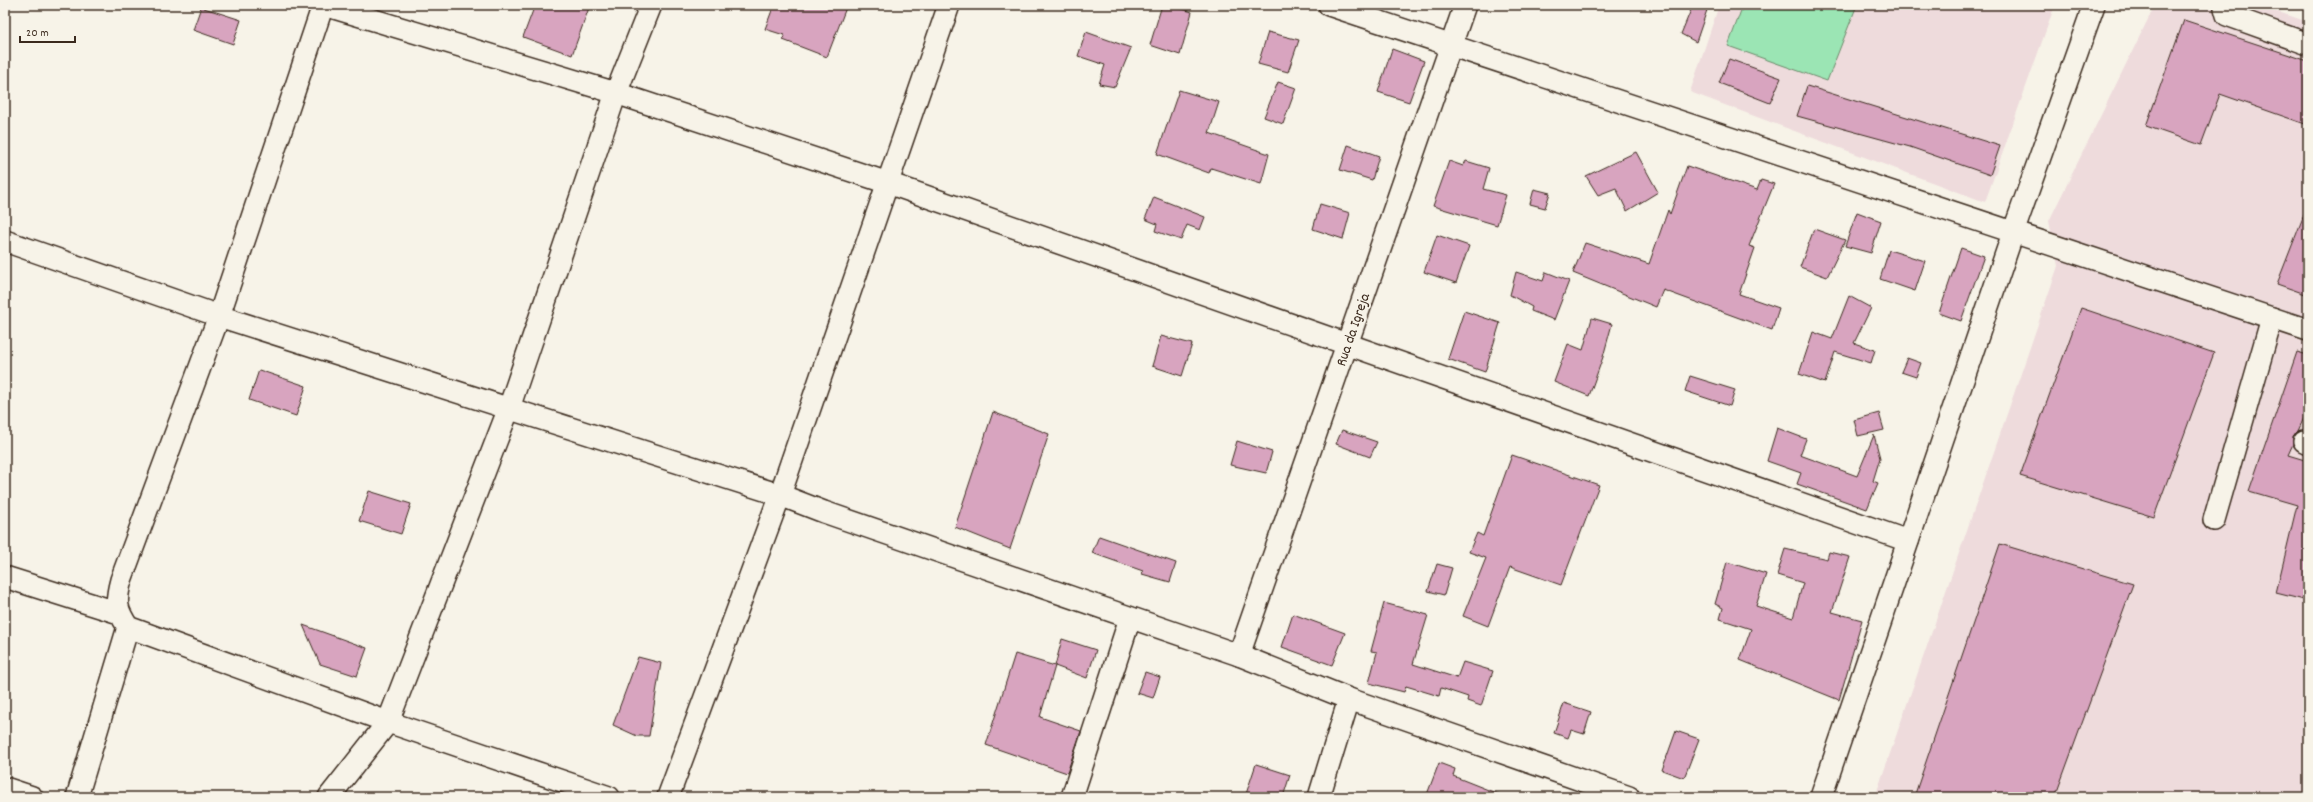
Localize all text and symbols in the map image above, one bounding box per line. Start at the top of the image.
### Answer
scale bar [20,18,75,44]
text: 20 m [26,25,49,42]
street label: Rua da Igreja [1331,290,1377,370]

